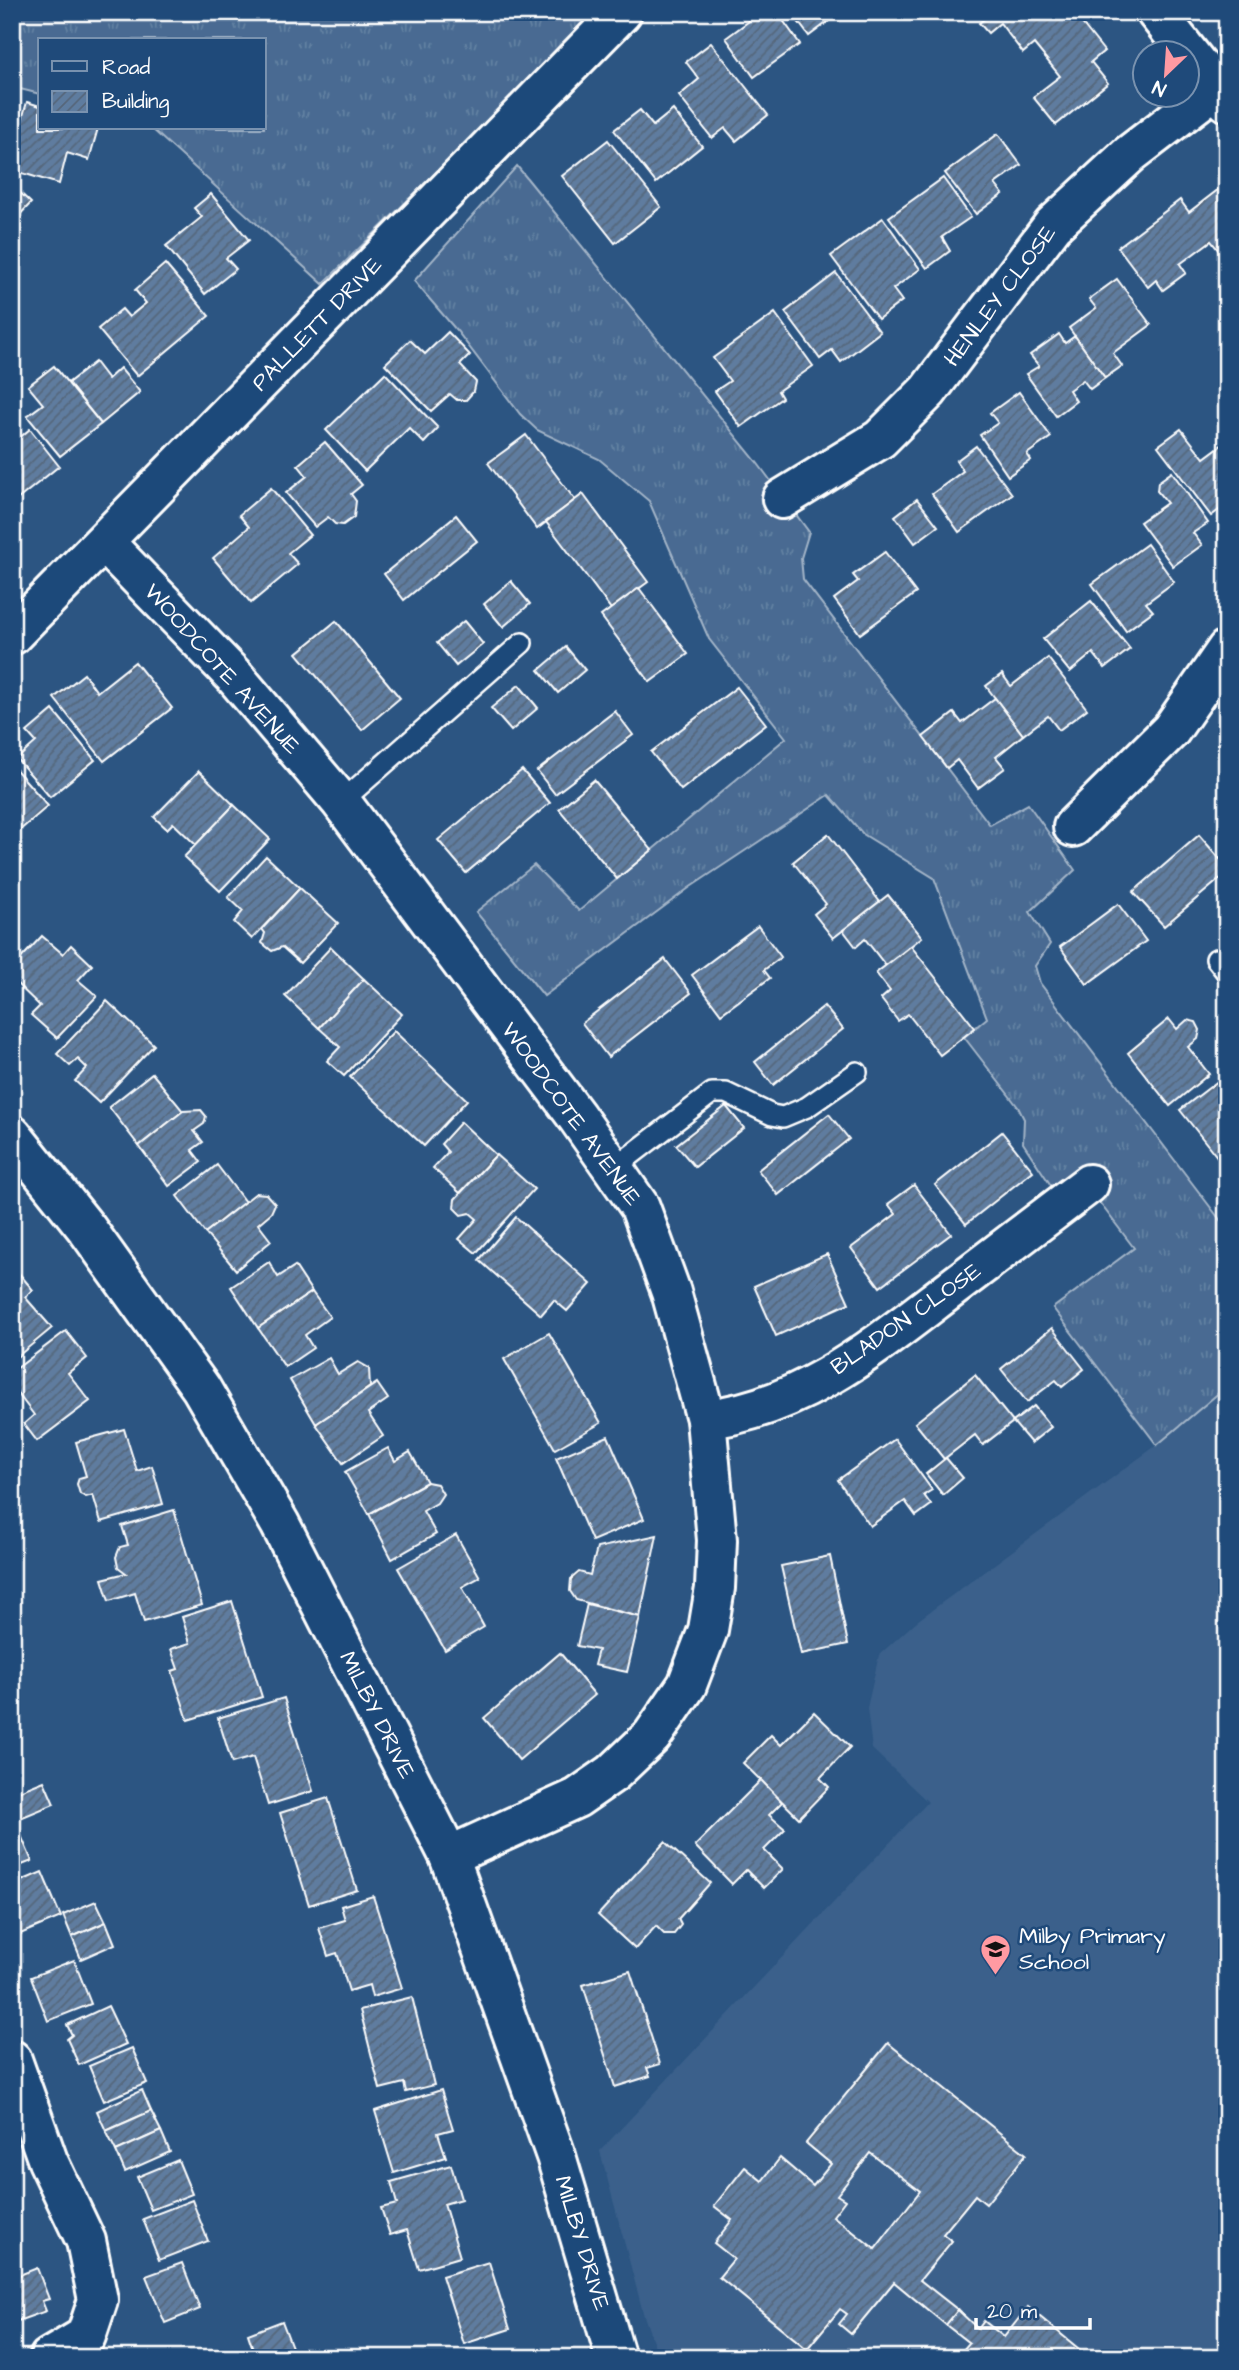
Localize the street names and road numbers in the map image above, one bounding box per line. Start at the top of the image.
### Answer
street label: HENLEY CLOSE [936,219,1064,373]
street label: PALLETT DRIVE [245,249,390,398]
street label: WOODCOTE AVENUE [137,577,308,762]
street label: WOODCOTE AVENUE [493,1016,649,1213]
street label: BLADON CLOSE [824,1255,988,1383]
street label: MILBY DRIVE [331,1646,423,1785]
street label: MILBY DRIVE [546,2172,618,2315]

